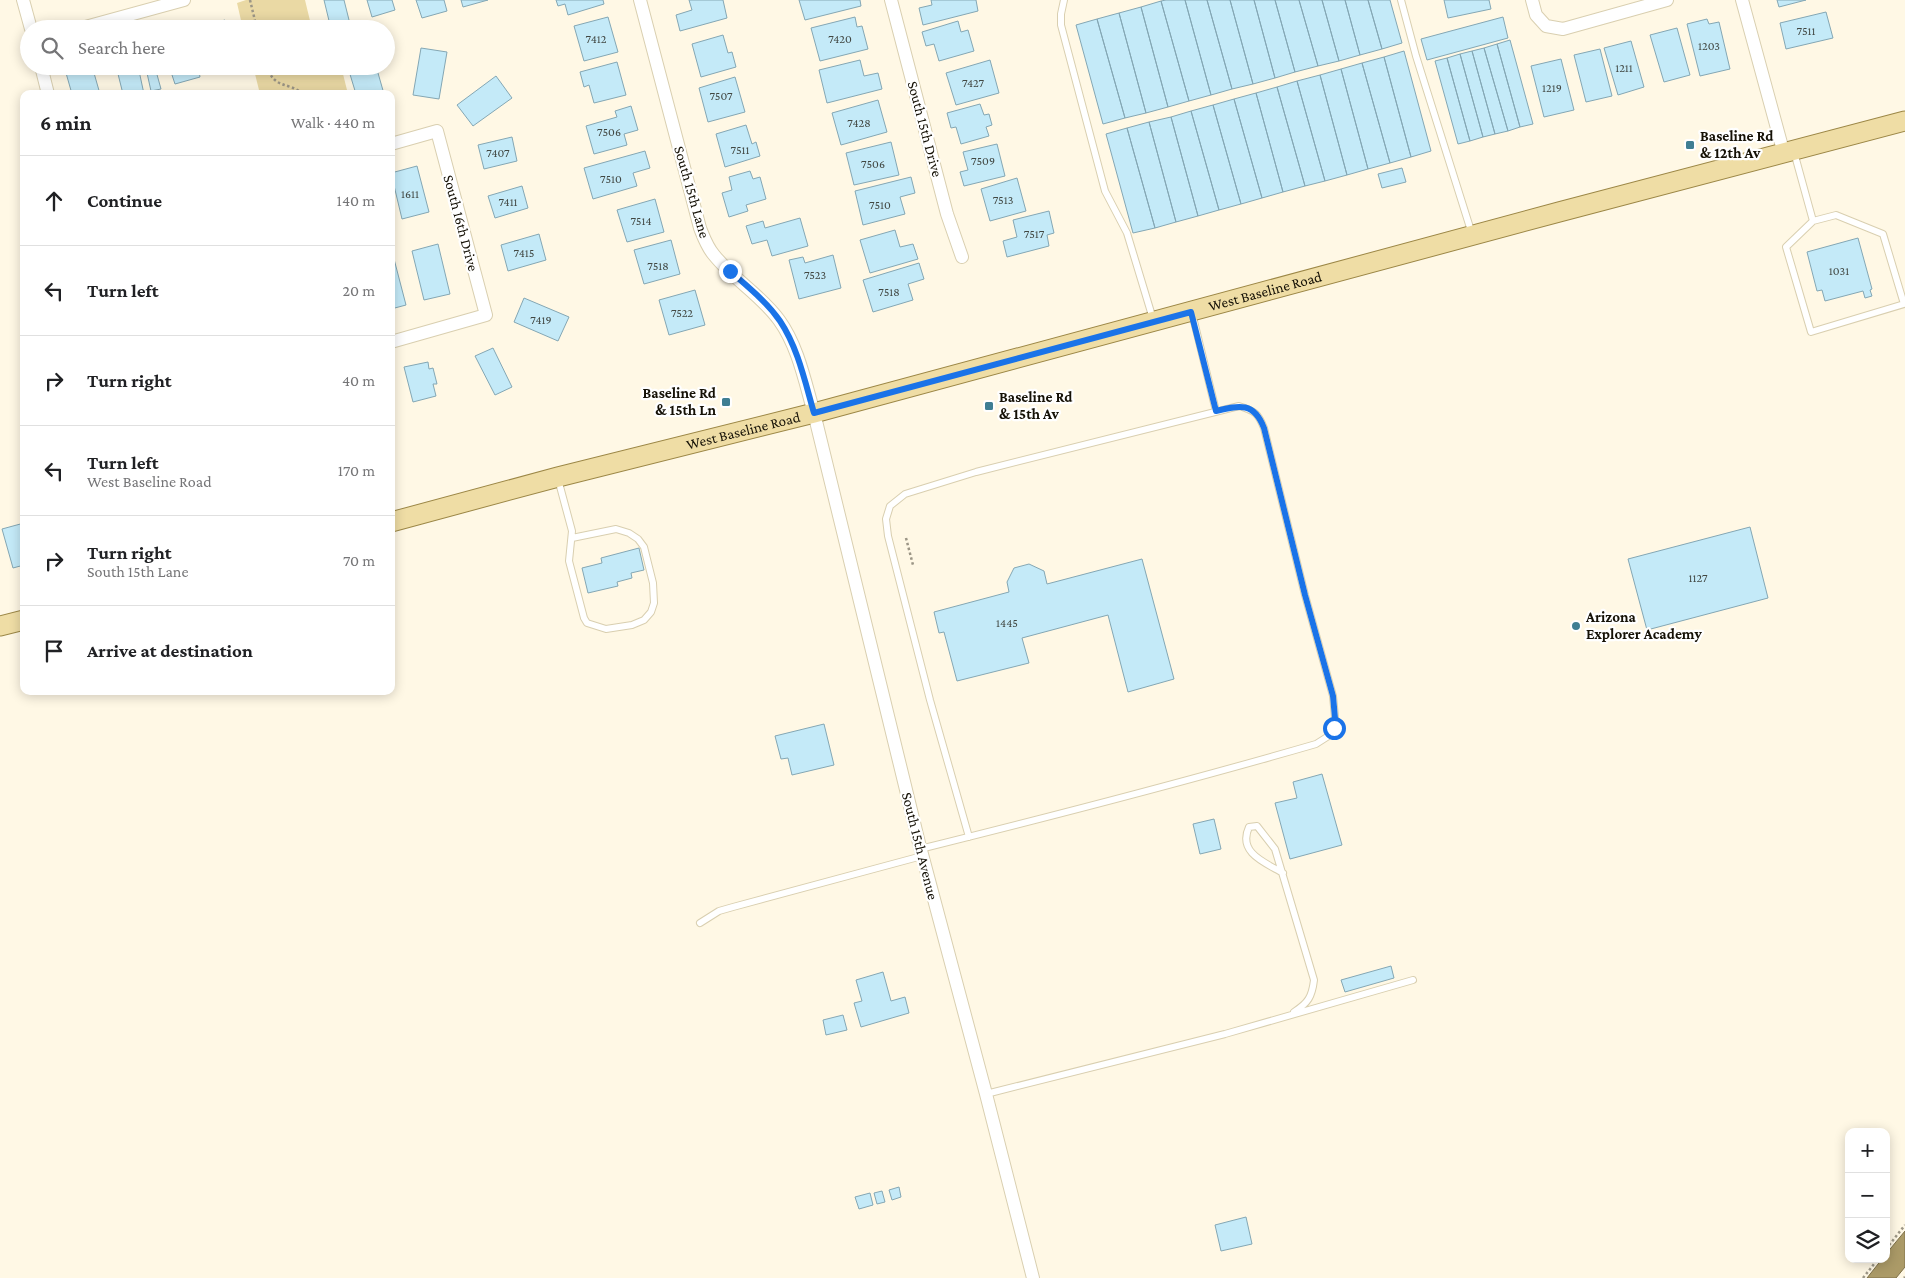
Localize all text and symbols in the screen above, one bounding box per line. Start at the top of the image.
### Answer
search box [20,20,395,75]
house number: 7511 [1797,24,1816,38]
house number: 7412 [586,32,607,46]
house number: 7420 [828,32,852,46]
icon: search [38,34,66,62]
text: Search here [78,37,165,58]
house number: 1203 [1698,39,1720,53]
house number: 1211 [1615,61,1633,75]
house number: 7427 [962,76,985,90]
street label: South 15th Drive [905,79,946,179]
house number: 1219 [1542,81,1562,95]
house number: 7507 [709,89,733,103]
text: 6 min [40,111,91,135]
text: Walk · 440 m [291,114,375,131]
house number: 7428 [847,116,871,130]
house number: 7506 [597,125,621,139]
place label: Baseline Rd & 12th Av [1700,128,1774,161]
marker: Baseline Rd & 12th Av [1684,139,1696,151]
house number: 7511 [731,143,750,157]
street label: South 15th Lane [671,144,713,240]
house number: 7407 [486,146,510,160]
house number: 7509 [971,154,995,168]
house number: 7506 [861,157,885,171]
house number: 7510 [600,172,622,186]
street label: South 16th Drive [440,173,482,273]
icon: ahead [40,187,68,215]
house number: 1611 [401,187,419,201]
text: Continue [87,190,162,211]
text: 140 m [337,192,375,209]
house number: 7513 [993,193,1014,207]
house number: 7411 [498,195,518,209]
house number: 7510 [869,198,891,212]
house number: 7514 [630,214,652,228]
house number: 7517 [1024,227,1045,241]
house number: 7415 [514,246,534,260]
house number: 7518 [647,259,669,273]
route end [719,260,742,283]
house number: 1031 [1829,264,1849,278]
house number: 7523 [804,268,826,282]
street label: West Baseline Road [1207,268,1324,314]
icon: left [40,277,68,305]
text: Turn left [87,280,159,301]
text: 20 m [342,282,375,299]
house number: 7518 [878,285,900,299]
house number: 7522 [671,306,693,320]
house number: 7419 [530,313,552,327]
icon: right [40,367,68,395]
text: Turn right [87,370,172,391]
text: 40 m [342,372,375,389]
place label: Baseline Rd & 15th Ln [643,385,717,418]
place label: Baseline Rd & 15th Av [999,389,1073,422]
marker: Baseline Rd & 15th Ln [720,396,732,408]
marker: Baseline Rd & 15th Av [983,400,995,412]
street label: West Baseline Road [685,409,802,453]
text: Turn left [87,452,159,473]
icon: left [40,457,68,485]
text: 170 m [338,462,375,479]
text: West Baseline Road [87,473,212,490]
text: Turn right [87,542,172,563]
icon: right [40,547,68,575]
text: 70 m [343,552,375,569]
text: South 15th Lane [87,563,188,580]
house number: 1127 [1688,571,1708,585]
place label: Arizona Explorer Academy [1585,609,1702,642]
house number: 1445 [996,616,1018,630]
marker: Arizona Explorer Academy [1570,620,1582,632]
icon: arrive [40,637,68,665]
text: Arrive at destination [87,640,253,661]
route start [1323,717,1346,740]
street label: South 15th Avenue [899,791,941,902]
map controls [1845,1128,1890,1263]
button: + [1845,1128,1890,1173]
button: − [1845,1173,1890,1218]
button: layers [1845,1218,1890,1263]

